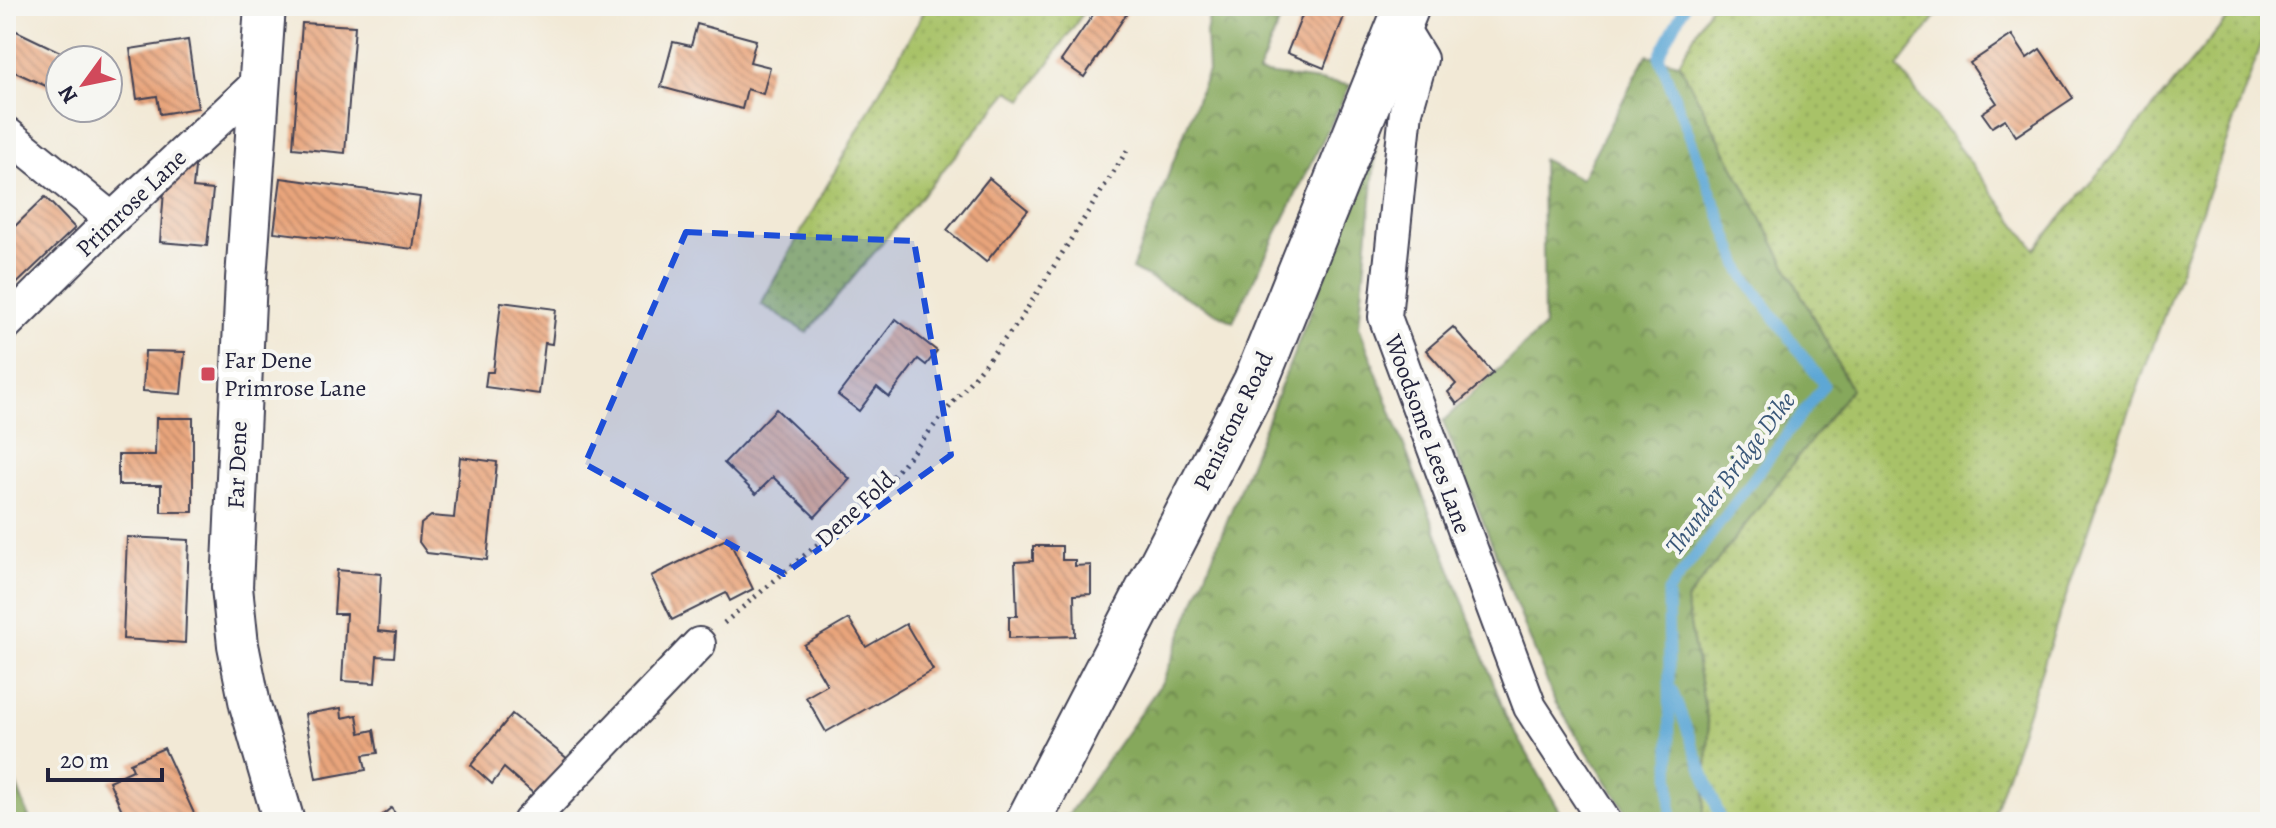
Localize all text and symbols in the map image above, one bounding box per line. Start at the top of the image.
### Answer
north arrow [44,44,124,124]
text: N [51,79,85,109]
street label: Primrose Lane [69,142,193,264]
street label: Woodsome Lees Lane [1377,329,1479,538]
place label: Far Dene Primrose Lane [224,344,366,404]
street label: Penistone Road [1186,346,1281,496]
marker: Far Dene Primrose Lane [199,365,217,383]
water label: Thunder Bridge Dike [1657,384,1803,562]
street label: Far Dene [219,421,255,509]
street label: Dene Fold [808,464,902,554]
scale bar [48,732,162,782]
text: 20 m [60,744,109,776]

